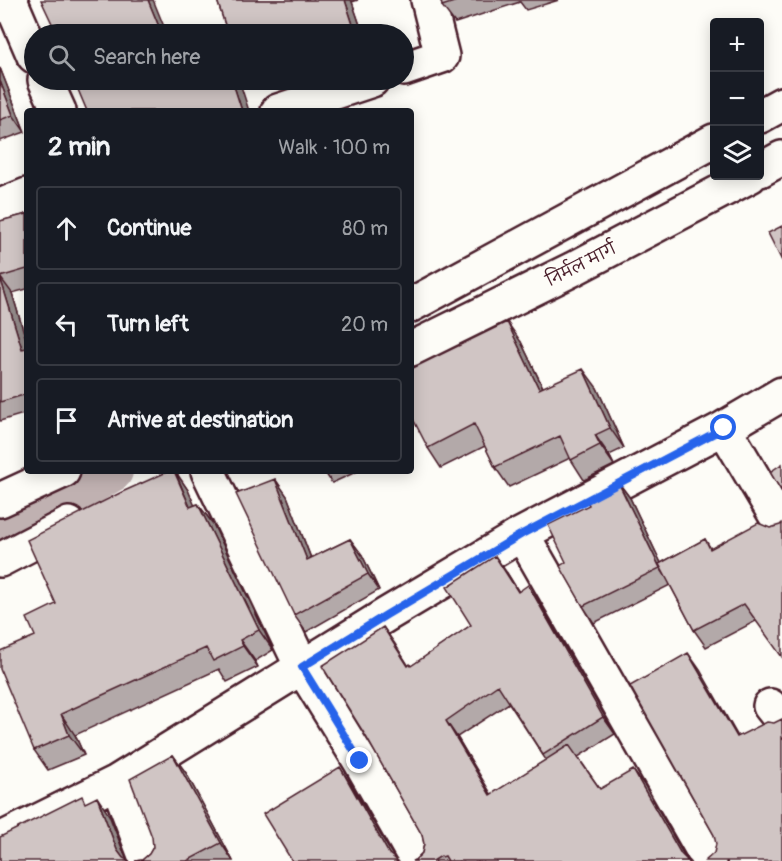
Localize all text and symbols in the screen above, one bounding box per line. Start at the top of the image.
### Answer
map controls [710,18,764,180]
button: + [710,18,764,72]
search box [24,24,414,90]
icon: search [45,41,78,74]
text: Search here [93,43,200,71]
button: − [710,72,764,126]
button: layers [710,126,764,180]
text: 2 min [48,131,110,163]
text: Walk · 100 m [278,135,390,160]
icon: ahead [50,212,83,245]
text: Continue [107,214,191,242]
text: 80 m [342,216,388,241]
street label: निर्मल मार्ग [541,236,621,292]
icon: left [50,308,83,341]
text: Turn left [107,310,189,338]
text: 20 m [341,312,388,337]
icon: arrive [50,404,83,437]
text: Arrive at destination [107,406,293,434]
route start [710,414,736,440]
route end [346,747,372,773]

